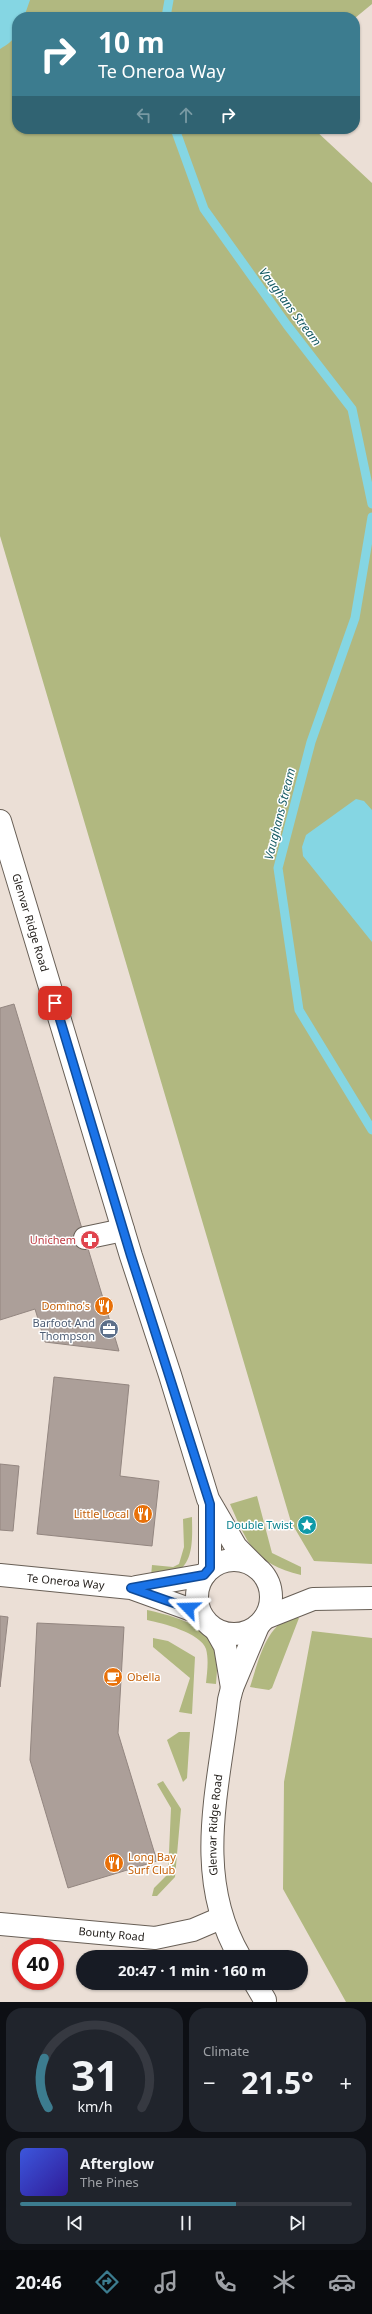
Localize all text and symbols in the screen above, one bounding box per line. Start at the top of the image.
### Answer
text: 10 m [98,23,165,61]
icon: right [32,28,84,80]
text: Te Oneroa Way [98,59,225,83]
icon: left [133,104,155,126]
icon: ahead [175,104,197,126]
icon: right [217,104,239,126]
water label: Vaughans Stream [255,264,325,349]
water label: Vaughans Stream [260,766,299,862]
street label: Glenvar Ridge Road [9,871,53,973]
pin [38,986,72,1020]
icon: arrive [44,992,66,1014]
pharmacy icon: Unichem [79,1229,101,1251]
place label: Unichem [30,1232,76,1247]
restaurant icon: Domino's [93,1295,115,1317]
place label: Domino's [41,1298,90,1313]
place label: Barfoot And Thompson [33,1315,95,1343]
office icon: Barfoot And Thompson [98,1318,120,1340]
restaurant icon: Little Local [132,1503,154,1525]
place label: Little Local [74,1506,129,1521]
place icon: Double Twist [296,1514,318,1536]
place label: Double Twist [226,1517,293,1532]
street label: Te Oneroa Way [26,1570,106,1592]
position arrow [167,1587,209,1629]
cafe icon: Obella [102,1666,124,1688]
place label: Obella [127,1669,160,1684]
street label: Glenvar Ridge Road [204,1773,225,1876]
place label: Long Bay Surf Club [128,1849,176,1877]
restaurant icon: Long Bay Surf Club [103,1852,125,1874]
street label: Bounty Road [78,1923,145,1944]
speed limit sign: 40 [12,1938,64,1990]
text: 20:47 · 1 min · 160 m [118,1960,266,1980]
text: Climate [203,2042,249,2060]
text: 31 [71,2047,118,2103]
text: 21.5° [241,2062,314,2103]
text: − [203,2067,216,2097]
text: + [339,2067,352,2097]
text: km/h [77,2097,112,2116]
text: Afterglow [80,2153,154,2173]
text: The Pines [80,2173,139,2191]
icon: previous [64,2212,86,2234]
icon: pause [175,2212,197,2234]
icon: next [286,2212,308,2234]
icon: directions [93,2268,121,2296]
icon: music [152,2268,180,2296]
icon: phone [211,2268,239,2296]
icon: climate [270,2268,298,2296]
icon: car [328,2268,356,2296]
text: 20:46 [15,2270,62,2294]

